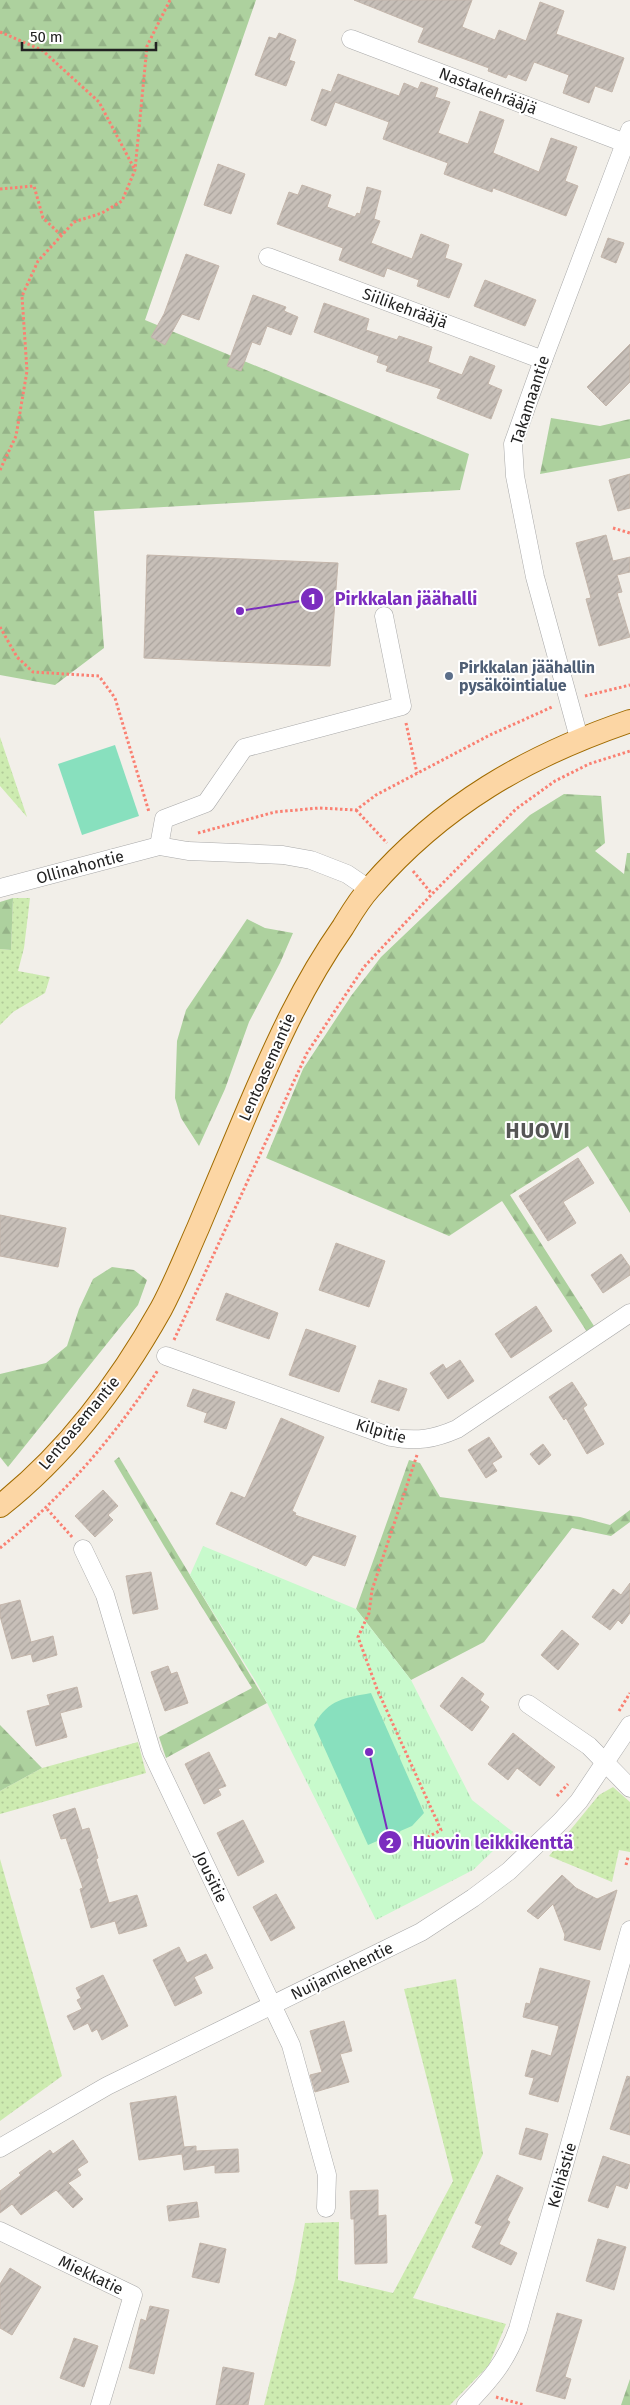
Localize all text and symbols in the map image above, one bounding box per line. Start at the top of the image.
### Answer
scale bar [22,20,156,52]
text: 50 m [30,28,63,46]
street label: Nastakehrääjä [436,64,540,118]
street label: Siilikehrääjä [360,284,450,332]
street label: Takamaantie [507,353,553,447]
callout: Pirkkalan jäähalli [299,583,487,616]
text: Pirkkalan jäähalli [335,588,477,610]
text: 1 [309,590,315,608]
place label: Pirkkalan jäähallin pysäköintialue [459,658,595,695]
marker: Pirkkalan jäähallin pysäköintialue [443,670,455,682]
street label: Ollinahontie [34,846,126,888]
street label: Lentoasemantie [235,1010,299,1124]
district label: HUOVI [505,1118,571,1144]
street label: Lentoasemantie [34,1372,124,1474]
street label: Kilpitie [354,1415,408,1447]
callout: Huovin leikkikenttä [378,1826,583,1859]
text: Huovin leikkikenttä [413,1832,573,1854]
text: 2 [386,1834,394,1852]
street label: Jousitie [191,1848,231,1906]
street label: Nuijamiehentie [288,1938,396,2004]
street label: Keihästie [544,2140,580,2210]
street label: Miekkatie [56,2251,126,2299]

